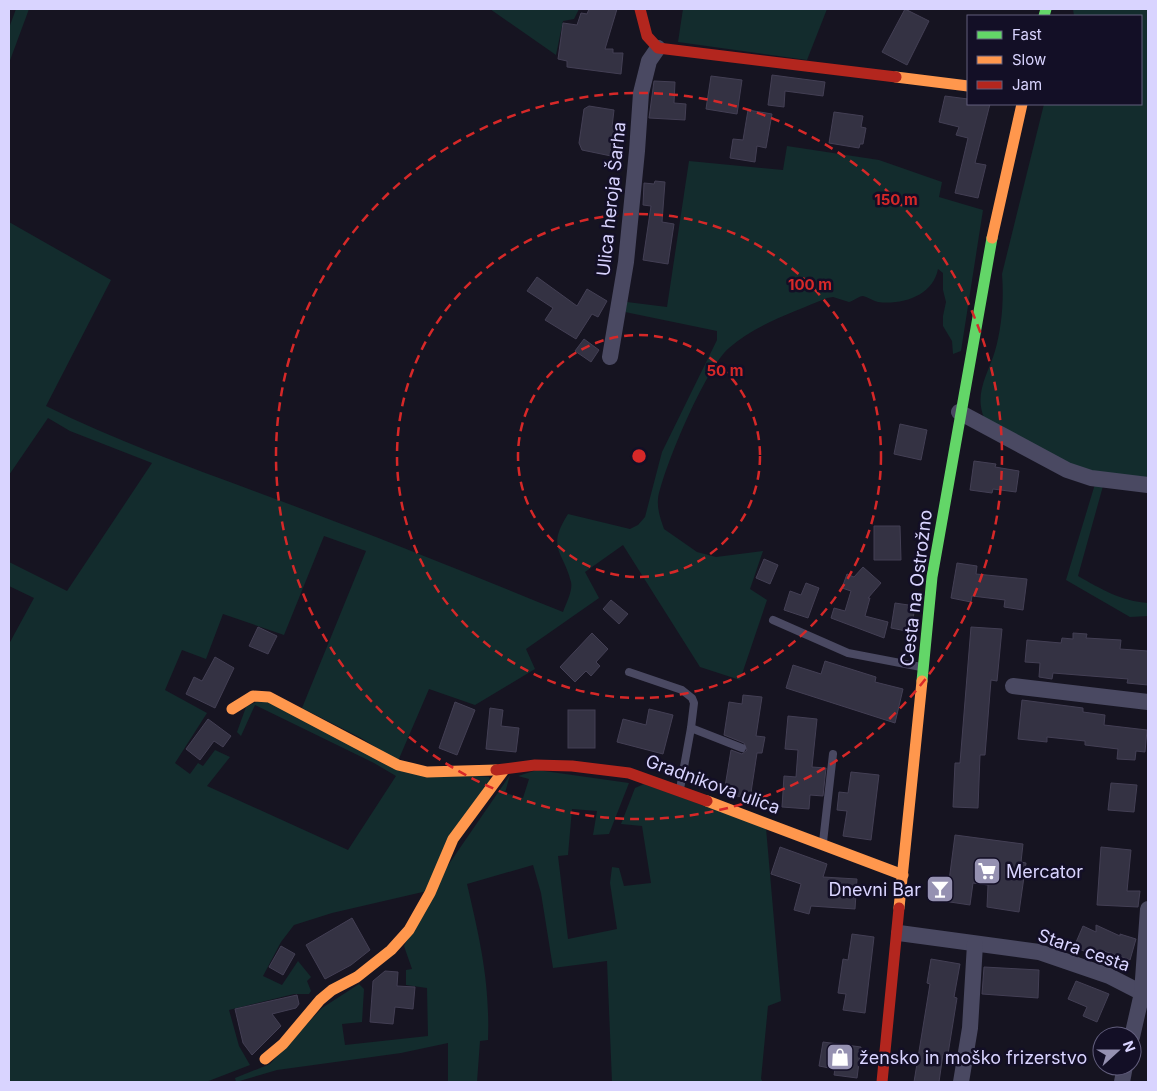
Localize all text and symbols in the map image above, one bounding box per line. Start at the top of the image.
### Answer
legend [967,15,1142,105]
text: Fast [1012,25,1042,44]
text: Slow [1012,50,1046,69]
text: Jam [1012,75,1042,94]
street label: Ulica heroja Šarha [591,121,630,277]
text: 150 m [874,190,918,209]
text: 100 m [788,275,832,294]
text: 50 m [707,361,743,380]
centre of rings [630,447,648,465]
street label: Cesta na Ostrožno [896,508,936,668]
street label: Gradnikova ulica [643,750,783,818]
supermarket icon: Mercator [972,856,1002,886]
place label: Mercator [1006,861,1083,882]
bar icon: Dnevni Bar [925,874,955,904]
place label: Dnevni Bar [828,879,921,900]
street label: Stara cesta [1035,924,1133,976]
north arrow [1092,1026,1142,1076]
text: N [1120,1038,1139,1054]
shop icon: žensko in moško frizerstvo [825,1042,855,1072]
place label: žensko in moško frizerstvo [859,1047,1087,1068]

